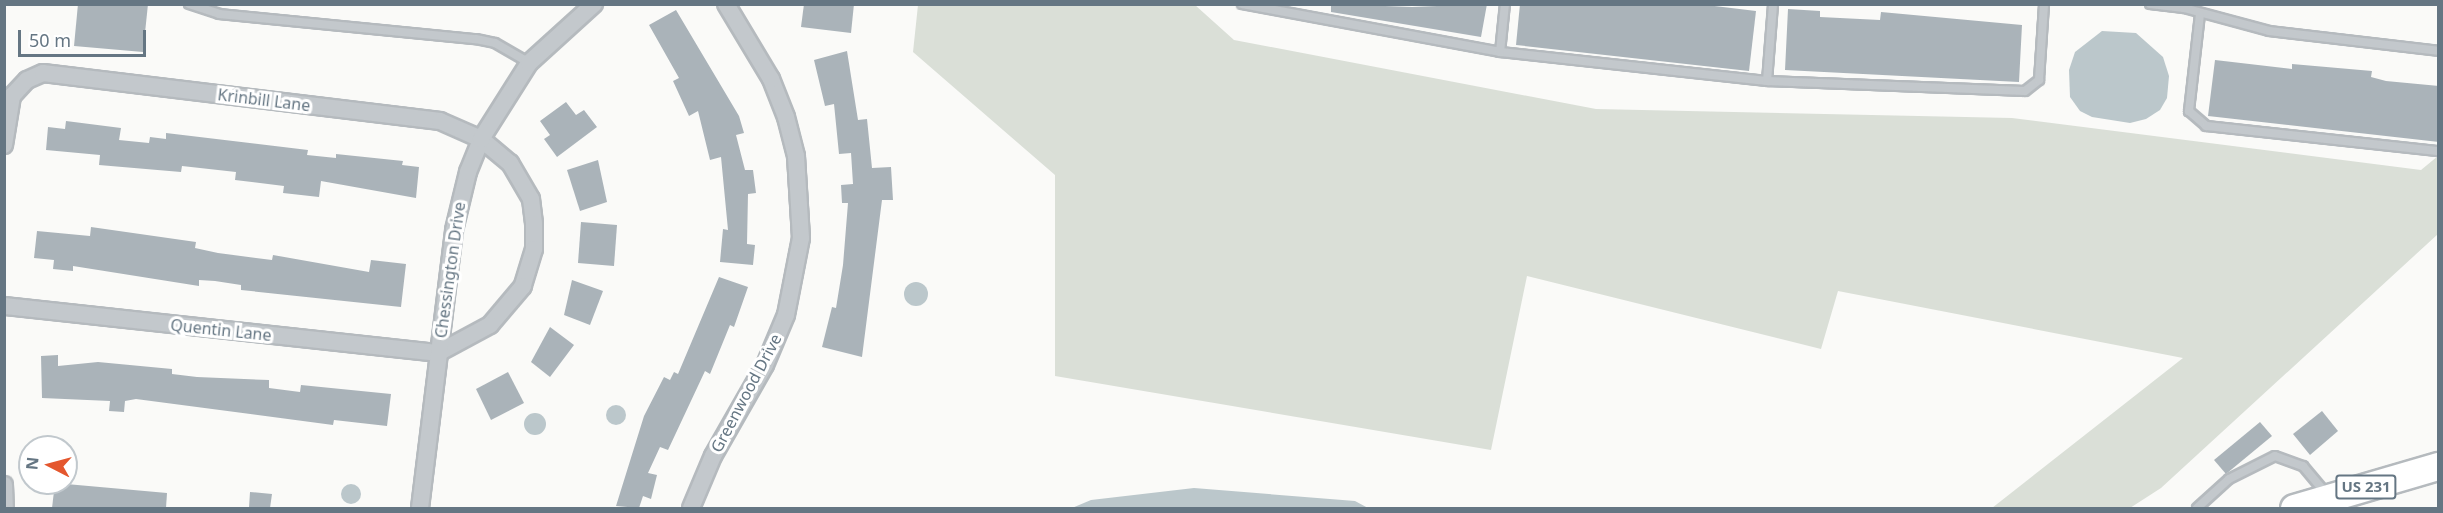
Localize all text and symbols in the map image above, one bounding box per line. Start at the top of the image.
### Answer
scale bar [21,18,148,56]
text: 50 m [29,28,71,52]
street label: Krinbill Lane [217,85,311,115]
street label: Chessington Drive [431,201,469,339]
street label: Quentin Lane [170,315,272,345]
street label: Greenwood Drive [707,330,785,456]
north arrow [18,435,78,495]
text: N [20,456,44,471]
road number: US 231 [2334,475,2398,499]

